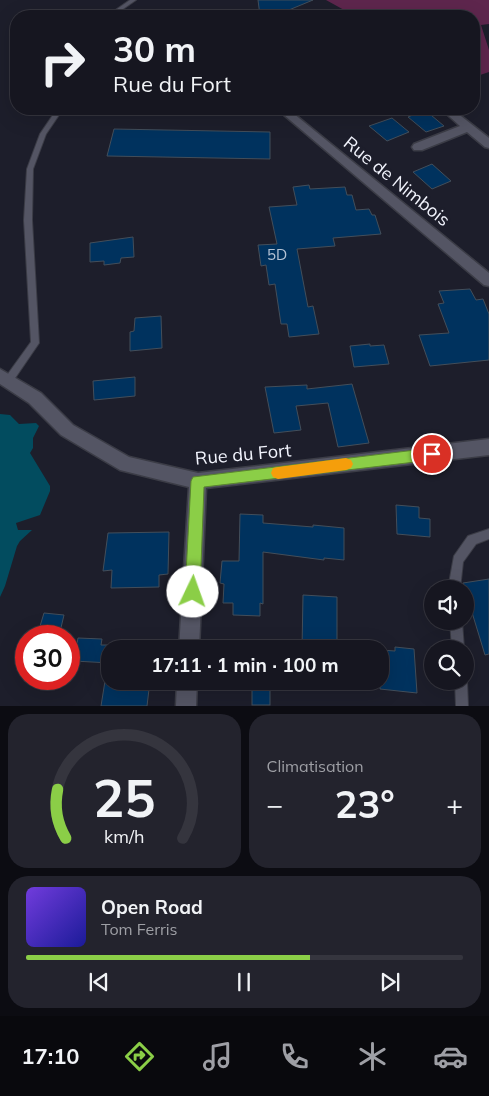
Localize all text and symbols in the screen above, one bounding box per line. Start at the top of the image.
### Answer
text: 30 m [113,27,196,71]
icon: right [30,30,95,95]
text: Rue du Fort [113,70,231,98]
street label: Rue de Nimbois [339,131,455,231]
house number: 5D [267,245,287,264]
pin [411,433,453,475]
street label: Rue du Fort [194,438,292,470]
icon: arrive [418,440,446,468]
position arrow [166,565,218,617]
map controls [424,580,474,690]
button: sound [424,580,474,630]
speed limit sign: 30 [15,625,80,690]
button: search [424,640,474,690]
text: 17:11 · 1 min · 100 m [151,653,339,677]
text: Climatisation [267,756,364,776]
text: 25 [93,765,155,830]
text: 23° [335,780,395,828]
text: − [267,787,283,822]
text: + [446,787,463,822]
text: km/h [104,825,144,847]
text: Open Road [101,895,203,919]
text: Tom Ferris [101,919,178,939]
icon: previous [85,968,113,996]
icon: pause [230,968,258,996]
icon: next [376,968,404,996]
icon: directions [122,1039,157,1074]
icon: music [200,1039,235,1074]
icon: phone [277,1039,312,1074]
icon: climate [355,1039,390,1074]
icon: car [433,1039,468,1074]
text: 17:10 [21,1042,80,1070]

